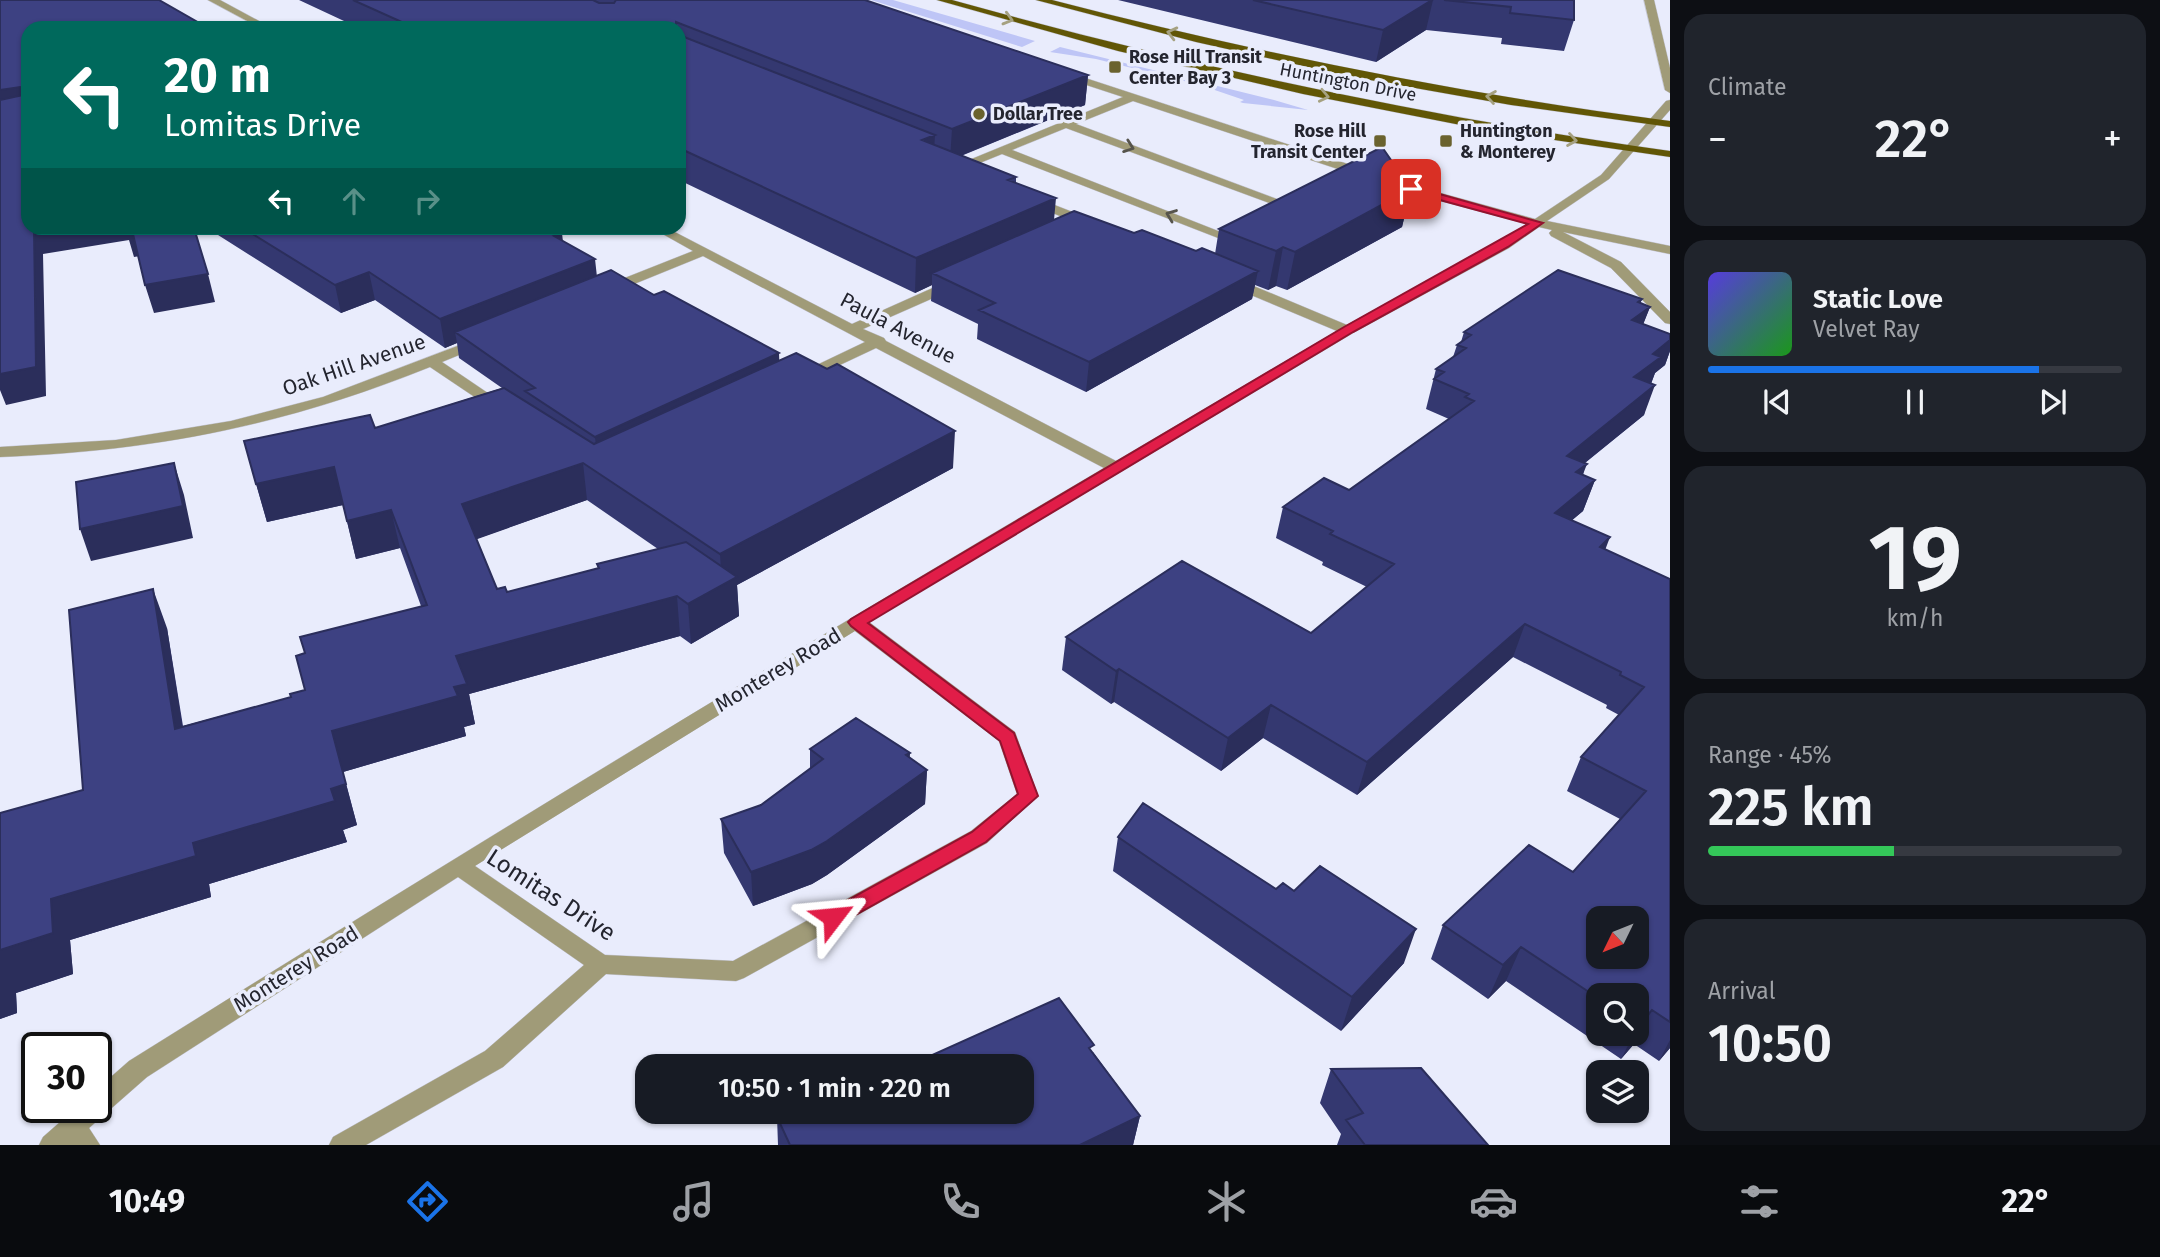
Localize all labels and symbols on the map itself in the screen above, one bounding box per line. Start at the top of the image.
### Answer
one-way arrow [1002,11,1014,25]
one-way arrow [1166,27,1178,41]
place label: Rose Hill Transit Center Bay 3 [1129,46,1263,89]
street label: Huntington Drive [1278,58,1418,106]
marker: Rose Hill Transit Center Bay 3 [1107,59,1123,75]
one-way arrow [1318,88,1330,103]
one-way arrow [1485,90,1497,105]
place label: Dollar Tree [993,103,1083,125]
marker: Dollar Tree [971,106,987,122]
place label: Rose Hill Transit Center [1251,120,1367,163]
place label: Huntington & Monterey [1460,120,1556,163]
one-way arrow [1566,132,1578,147]
marker: Rose Hill Transit Center [1372,133,1388,149]
marker: Huntington & Monterey [1438,133,1454,149]
one-way arrow [1123,139,1135,153]
pin [1381,159,1441,219]
one-way arrow [1166,210,1178,224]
street label: Paula Avenue [836,287,960,369]
street label: Oak Hill Avenue [279,328,429,402]
street label: Monterey Road [710,622,846,718]
street label: Lomitas Drive [481,843,621,947]
position arrow [796,880,870,954]
north arrow [1586,906,1648,970]
street label: Monterey Road [229,920,363,1018]
speed limit sign: 30 [21,1032,112,1123]

